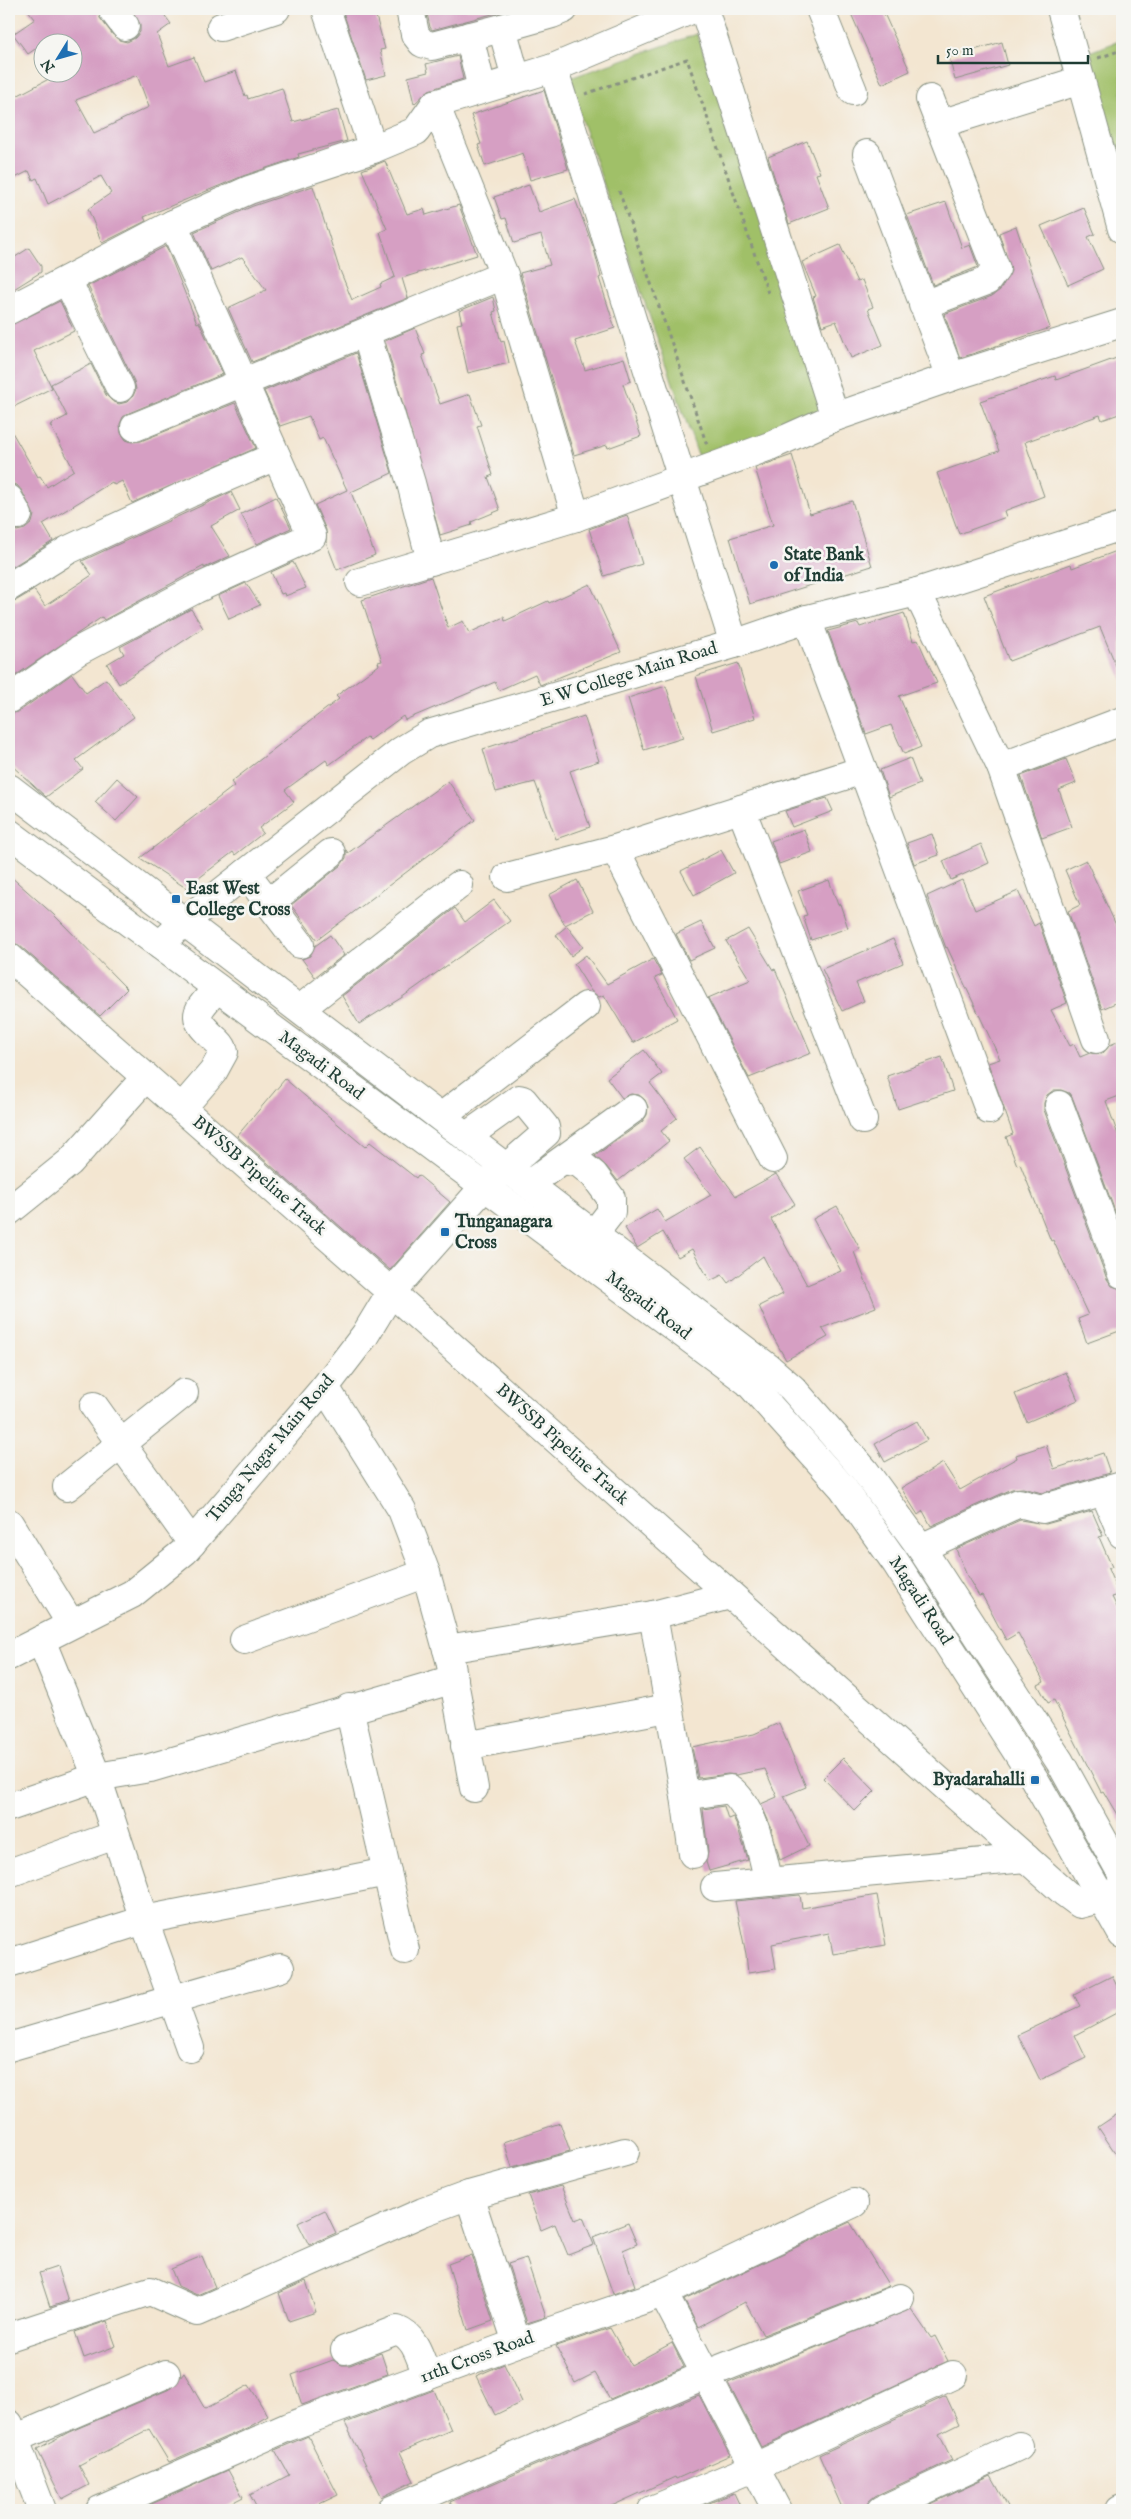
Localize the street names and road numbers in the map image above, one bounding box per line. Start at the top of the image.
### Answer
street label: E W College Main Road [538,637,721,713]
street label: Magadi Road [274,1026,369,1106]
street label: BWSSB Pipeline Track [187,1111,331,1241]
street label: Magadi Road [601,1266,696,1346]
street label: Tunga Nagar Main Road [202,1370,340,1528]
street label: BWSSB Pipeline Track [491,1379,634,1511]
street label: Magadi Road [883,1552,957,1650]
street label: 11th Cross Road [417,2327,537,2389]

